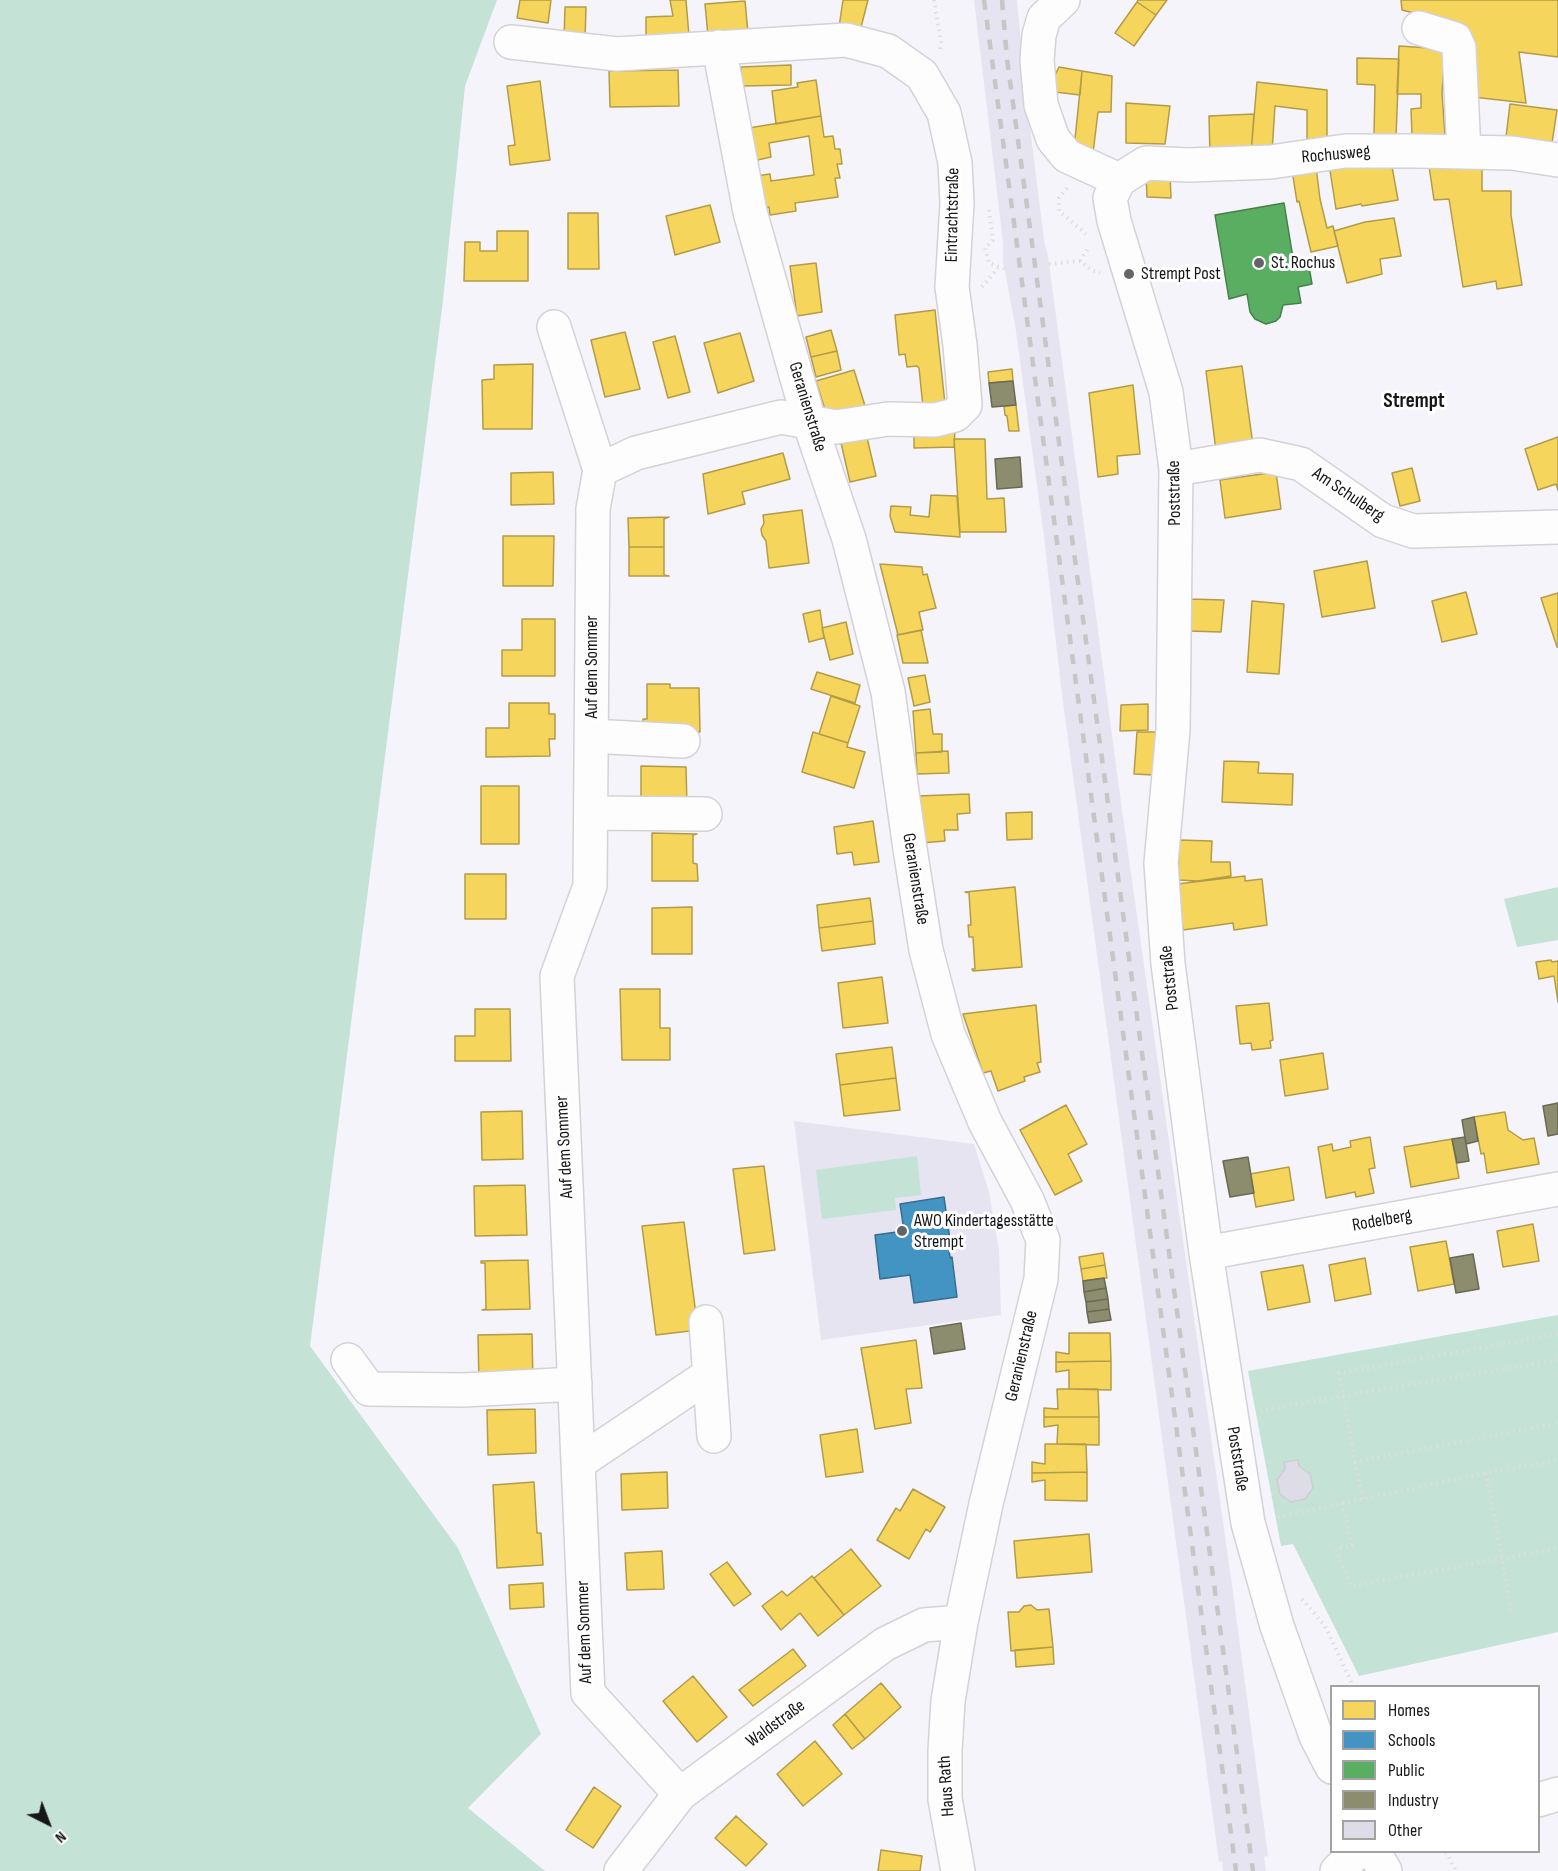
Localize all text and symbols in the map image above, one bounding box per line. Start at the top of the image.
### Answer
street label: Rochusweg [1301,141,1371,169]
street label: Eintrachtstraße [941,167,965,263]
place label: St. Rochus [1271,252,1335,274]
marker: St. Rochus [1252,256,1266,270]
place label: Strempt Post [1141,263,1221,285]
marker: Strempt Post [1122,267,1136,281]
street label: Geranienstraße [783,360,831,454]
district label: Strempt [1383,389,1445,415]
street label: Poststraße [1164,460,1186,526]
street label: Am Schulberg [1308,463,1388,527]
street label: Auf dem Sommer [581,615,603,719]
street label: Geranienstraße [897,832,933,926]
street label: Poststraße [1156,944,1184,1012]
street label: Auf dem Sommer [552,1095,578,1199]
street label: Rodelberg [1350,1205,1414,1237]
place label: AWO Kindertagesstätte Strempt [914,1210,1054,1252]
marker: AWO Kindertagesstätte Strempt [895,1224,909,1238]
street label: Geranienstraße [1001,1308,1043,1404]
street label: Poststraße [1221,1425,1253,1493]
street label: Auf dem Sommer [572,1580,598,1684]
legend [1330,1685,1540,1853]
street label: Waldstraße [742,1695,810,1753]
text: Homes [1388,1700,1430,1721]
text: Schools [1388,1730,1435,1751]
street label: Haus Rath [934,1755,960,1817]
text: Public [1388,1760,1425,1781]
text: Industry [1388,1790,1439,1811]
north arrow [18,1793,78,1853]
text: Other [1388,1820,1422,1841]
text: N [51,1827,70,1847]

